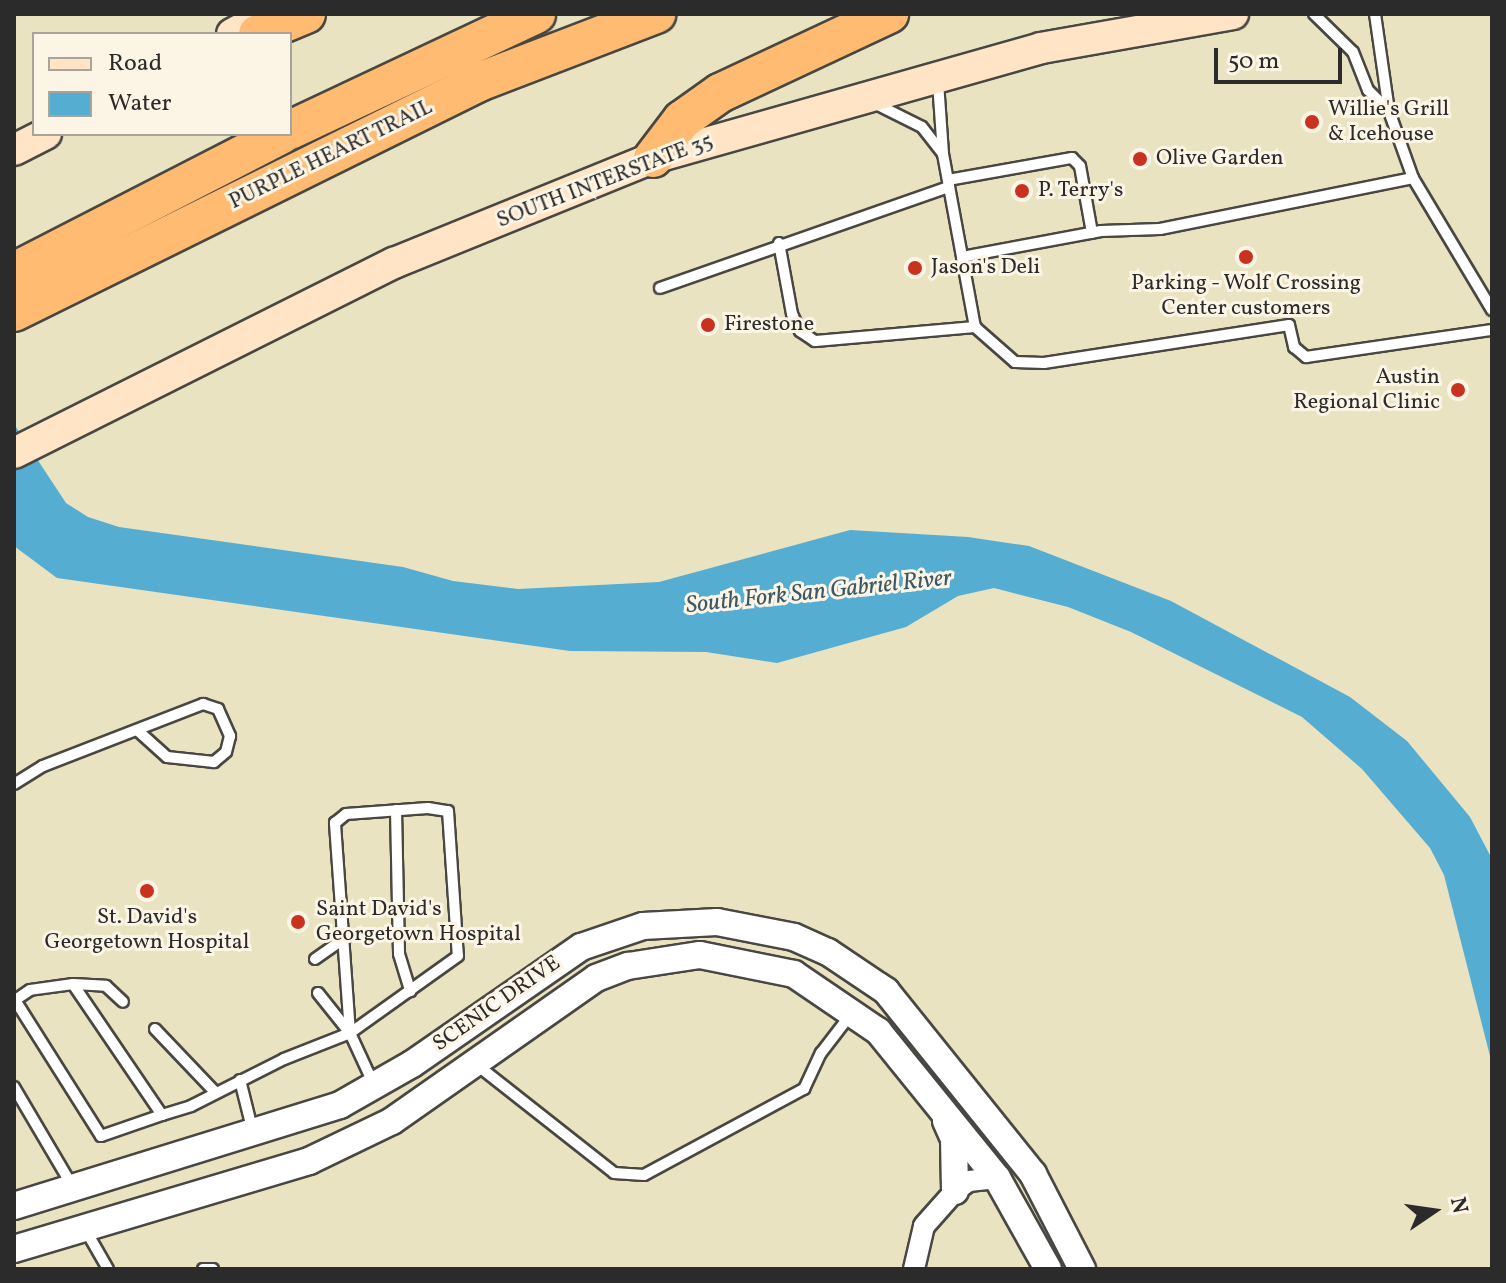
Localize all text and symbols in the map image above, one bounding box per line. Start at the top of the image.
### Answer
legend [32,32,292,136]
scale bar [1218,32,1346,82]
text: 50 m [1228,45,1280,79]
text: Road [108,47,162,81]
text: Water [108,87,172,121]
street label: PURPLE HEART TRAIL [224,94,438,216]
place label: Willie's Grill & Icehouse [1328,96,1449,148]
marker: Willie's Grill & Icehouse [1303,113,1321,131]
street label: SOUTH INTERSTATE 35 [493,128,717,234]
place label: Olive Garden [1156,146,1284,172]
marker: Olive Garden [1131,150,1149,168]
place label: P. Terry's [1038,178,1124,204]
marker: P. Terry's [1013,182,1031,200]
marker: Parking - Wolf Crossing Center customers [1237,248,1255,266]
place label: Jason's Deli [931,255,1040,281]
marker: Jason's Deli [906,259,924,277]
place label: Parking - Wolf Crossing Center customers [1131,270,1361,322]
place label: Firestone [724,312,814,338]
marker: Firestone [699,316,717,334]
place label: Austin Regional Clinic [1293,364,1440,416]
marker: Austin Regional Clinic [1447,379,1469,401]
water label: South Fork San Gabriel River [685,565,953,621]
marker: St. David's Georgetown Hospital [138,882,156,900]
place label: Saint David's Georgetown Hospital [316,896,521,948]
place label: St. David's Georgetown Hospital [45,904,249,956]
marker: Saint David's Georgetown Hospital [287,911,309,933]
street label: SCENIC DRIVE [428,950,566,1058]
north arrow [1394,1171,1474,1251]
text: N [1441,1194,1475,1217]

